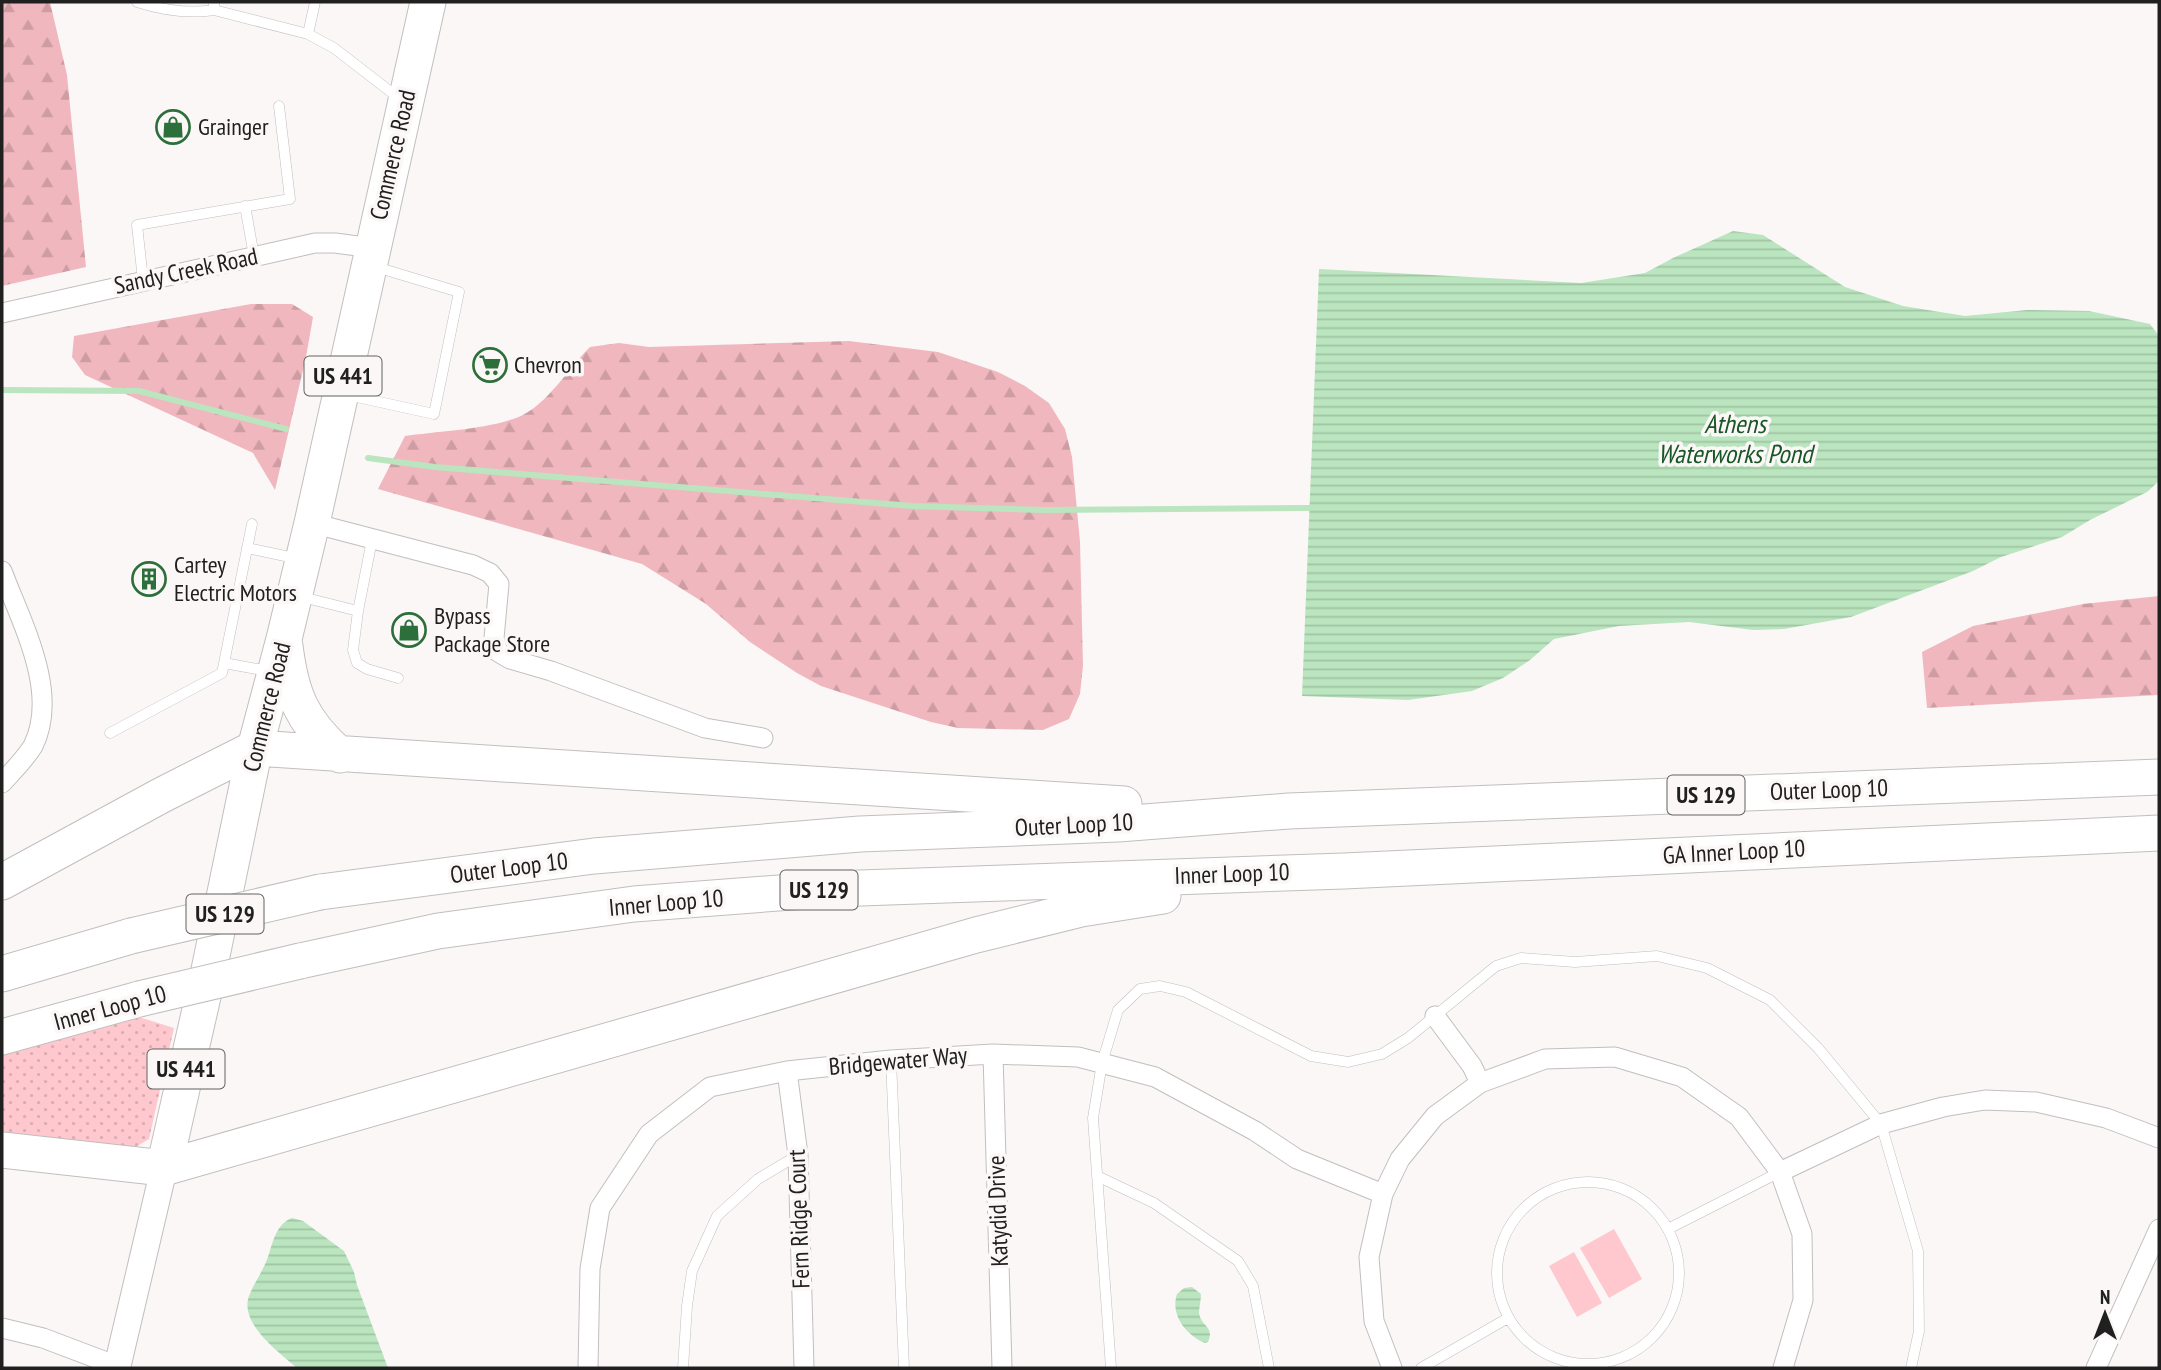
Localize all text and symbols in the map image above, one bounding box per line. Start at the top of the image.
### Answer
street label: Commerce Road [363,87,423,223]
shop icon: Grainger [154,108,192,146]
place label: Grainger [198,111,269,142]
street label: Sandy Creek Road [111,240,260,301]
supermarket icon: Chevron [471,346,509,384]
place label: Chevron [514,349,582,380]
road number: US 441 [304,356,382,396]
water label: Athens Waterworks Pond [1658,407,1816,470]
place label: Cartey Electric Motors [174,549,297,608]
building icon: Cartey Electric Motors [130,560,168,598]
place label: Bypass Package Store [434,600,550,659]
shop icon: Bypass Package Store [390,611,428,649]
street label: Commerce Road [235,639,298,775]
street label: Outer Loop 10 [1769,772,1889,807]
road number: US 129 [1668,776,1744,814]
street label: Outer Loop 10 [1014,806,1134,843]
street label: GA Inner Loop 10 [1662,832,1806,871]
street label: Outer Loop 10 [448,845,570,890]
street label: Inner Loop 10 [1174,856,1290,891]
road number: US 129 [780,870,858,909]
street label: Inner Loop 10 [607,882,725,923]
road number: US 129 [187,894,264,934]
street label: Inner Loop 10 [50,978,169,1037]
street label: Bridgewater Way [827,1039,968,1082]
road number: US 441 [148,1050,224,1088]
street label: Fern Ridge Court [781,1148,816,1289]
street label: Katydid Drive [980,1155,1015,1267]
north arrow [2070,1279,2140,1349]
text: N [2100,1285,2110,1309]

